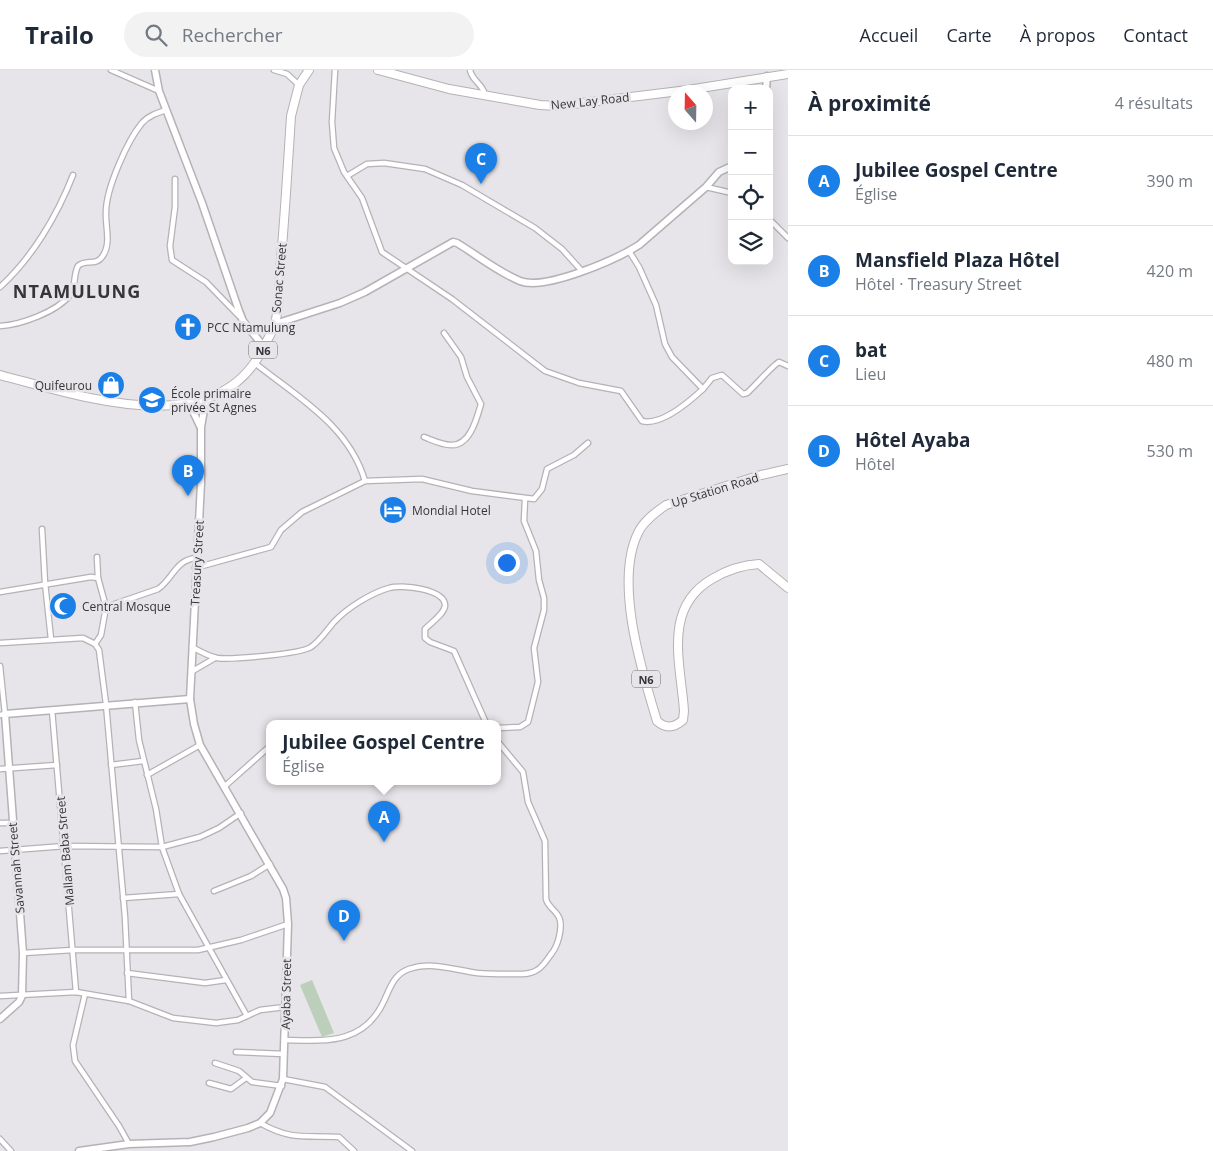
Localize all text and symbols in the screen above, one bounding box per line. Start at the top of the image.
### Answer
search box [124,12,474,57]
text: Trailo [25,18,94,51]
icon: search [142,21,170,49]
text: Rechercher [182,22,283,48]
text: Accueil [860,23,918,47]
text: Carte [946,23,992,47]
text: À propos [1020,23,1095,47]
text: Contact [1123,23,1188,47]
north arrow [668,85,713,130]
map controls [728,85,773,265]
button: + [728,85,773,130]
street label: New Lay Road [550,88,630,114]
text: À proximité [808,89,931,117]
text: 4 résultats [1115,92,1193,114]
button: − [728,130,773,175]
pin: C [465,143,497,184]
text: Jubilee Gospel Centre [855,157,1058,183]
text: A [818,170,830,192]
text: 390 m [1147,170,1193,192]
button: locate [728,175,773,220]
text: Église [855,183,897,205]
button: layers [728,220,773,265]
street label: Sonac Street [267,242,291,314]
text: Mansfield Plaza Hôtel [855,247,1060,273]
text: B [819,260,829,282]
text: 420 m [1147,260,1193,282]
text: Hôtel · Treasury Street [855,273,1022,295]
district label: NTAMULUNG [13,279,141,303]
church icon: PCC Ntamulung [173,312,203,342]
place label: PCC Ntamulung [207,319,296,336]
text: bat [855,337,887,363]
road number: N6 [249,342,277,358]
text: C [819,350,829,372]
text: 480 m [1147,350,1193,372]
text: Lieu [855,363,886,385]
shop icon: Quifeurou [96,370,126,400]
place label: Quifeurou [35,377,92,394]
school or university icon: École primaire privée St Agnes [137,385,167,415]
place label: École primaire privée St Agnes [171,385,257,416]
text: Hôtel Ayaba [855,427,970,453]
text: D [818,440,830,462]
text: 530 m [1147,440,1193,462]
text: Hôtel [855,453,895,475]
pin: B [172,455,204,496]
street label: Up Station Road [669,469,761,511]
hotel icon: Mondial Hotel [378,495,408,525]
place label: Mondial Hotel [412,502,491,519]
street label: Treasury Street [186,520,208,606]
your location [494,550,520,576]
mosque icon: Central Mosque [48,591,78,621]
place label: Central Mosque [82,598,171,615]
road number: N6 [632,670,660,688]
popup [266,720,501,785]
text: Jubilee Gospel Centre [282,729,485,755]
text: Église [282,755,324,777]
street label: Mallam Baba Street [52,796,78,906]
pin: A [368,801,400,842]
street label: Savannah Street [4,822,28,914]
pin: D [328,900,360,941]
street label: Ayaba Street [277,958,295,1030]

